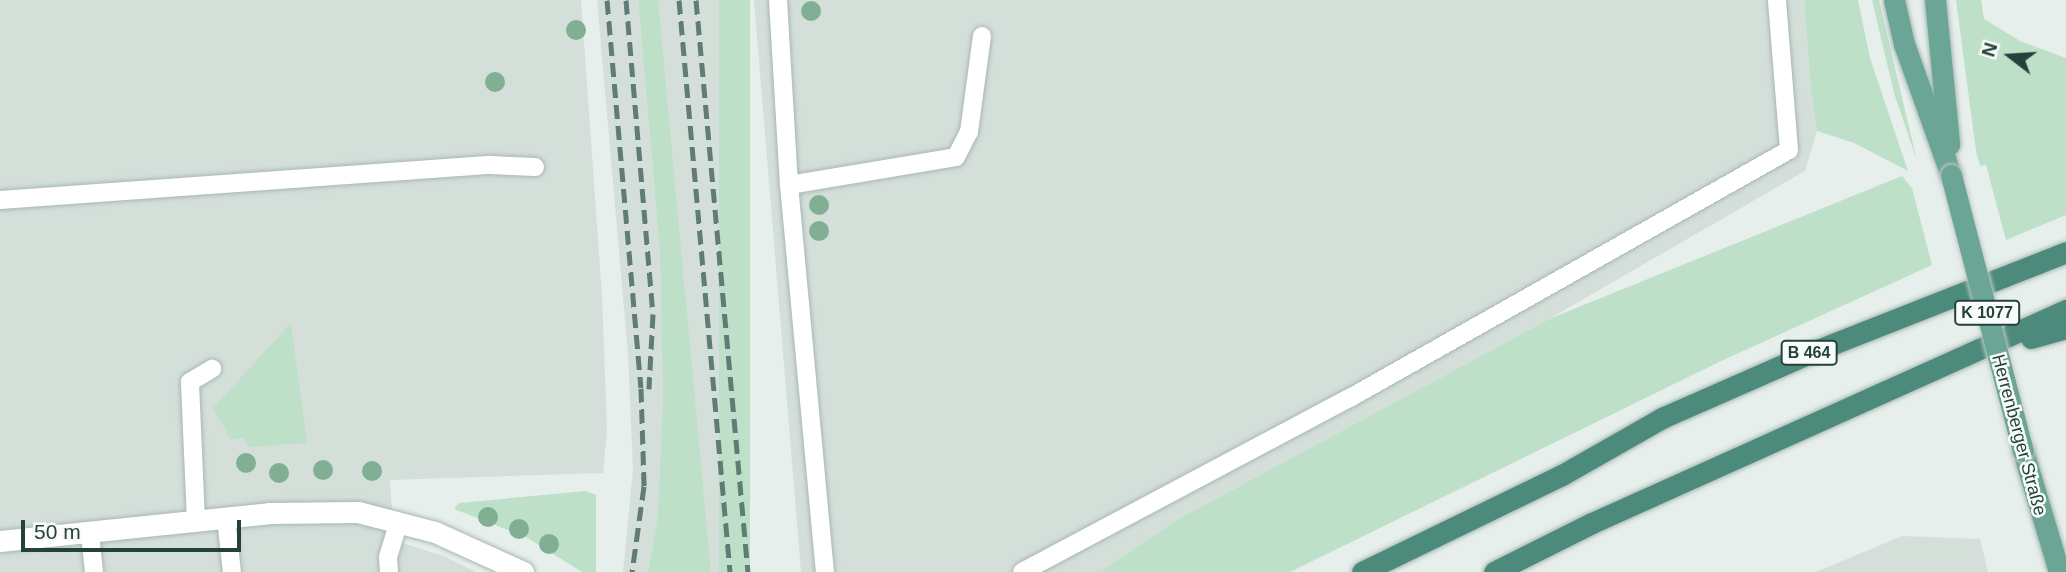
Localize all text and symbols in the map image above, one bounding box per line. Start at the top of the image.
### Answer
north arrow [1975,21,2045,91]
text: N [1977,40,2001,59]
road number: K 1077 [1954,300,2020,326]
road number: B 464 [1779,340,1839,366]
street label: Herrenberger Straße [1987,352,2051,518]
scale bar [24,505,245,550]
text: 50 m [34,520,81,543]

